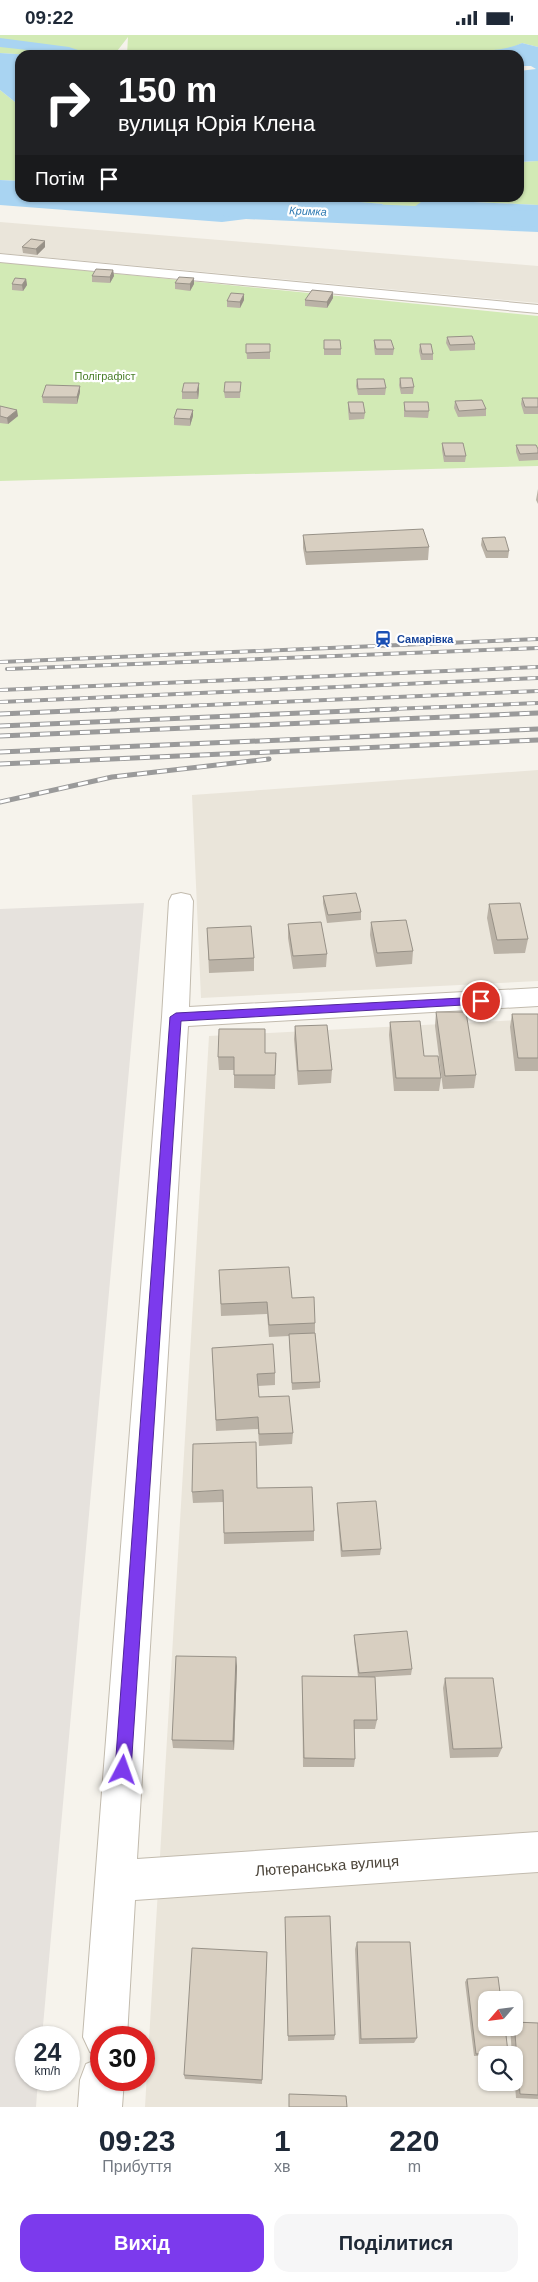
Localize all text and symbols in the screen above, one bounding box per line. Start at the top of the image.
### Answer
text: 09:22 [25,7,74,28]
icon: right [35,70,100,135]
text: 150 m [118,70,217,109]
text: вулиця Юрія Клена [118,111,315,136]
icon: arrive [95,165,123,193]
text: Потім [35,168,85,189]
water label: Кримка [289,204,327,218]
park label: Поліграфіст [75,370,135,382]
station icon: Самарівка [373,629,393,649]
place label: Самарівка [397,633,454,645]
pin [460,980,502,1022]
icon: arrive [467,987,495,1015]
position arrow [96,1743,148,1795]
street label: Лютеранська вулиця [254,1852,399,1879]
north arrow [478,1991,522,2036]
map controls [478,1991,523,2091]
speed limit sign: 30 [90,2026,155,2091]
text: 24 [34,2038,61,2066]
button: search [478,2046,523,2091]
text: km/h [34,2064,61,2078]
text: 09:23 [99,2124,175,2157]
text: 1 [274,2124,291,2157]
text: 220 [389,2124,439,2157]
text: Прибуття [102,2158,172,2175]
text: хв [274,2158,291,2175]
text: m [408,2158,421,2175]
button: Вихід [20,2214,264,2272]
button: Поділитися [274,2214,518,2272]

